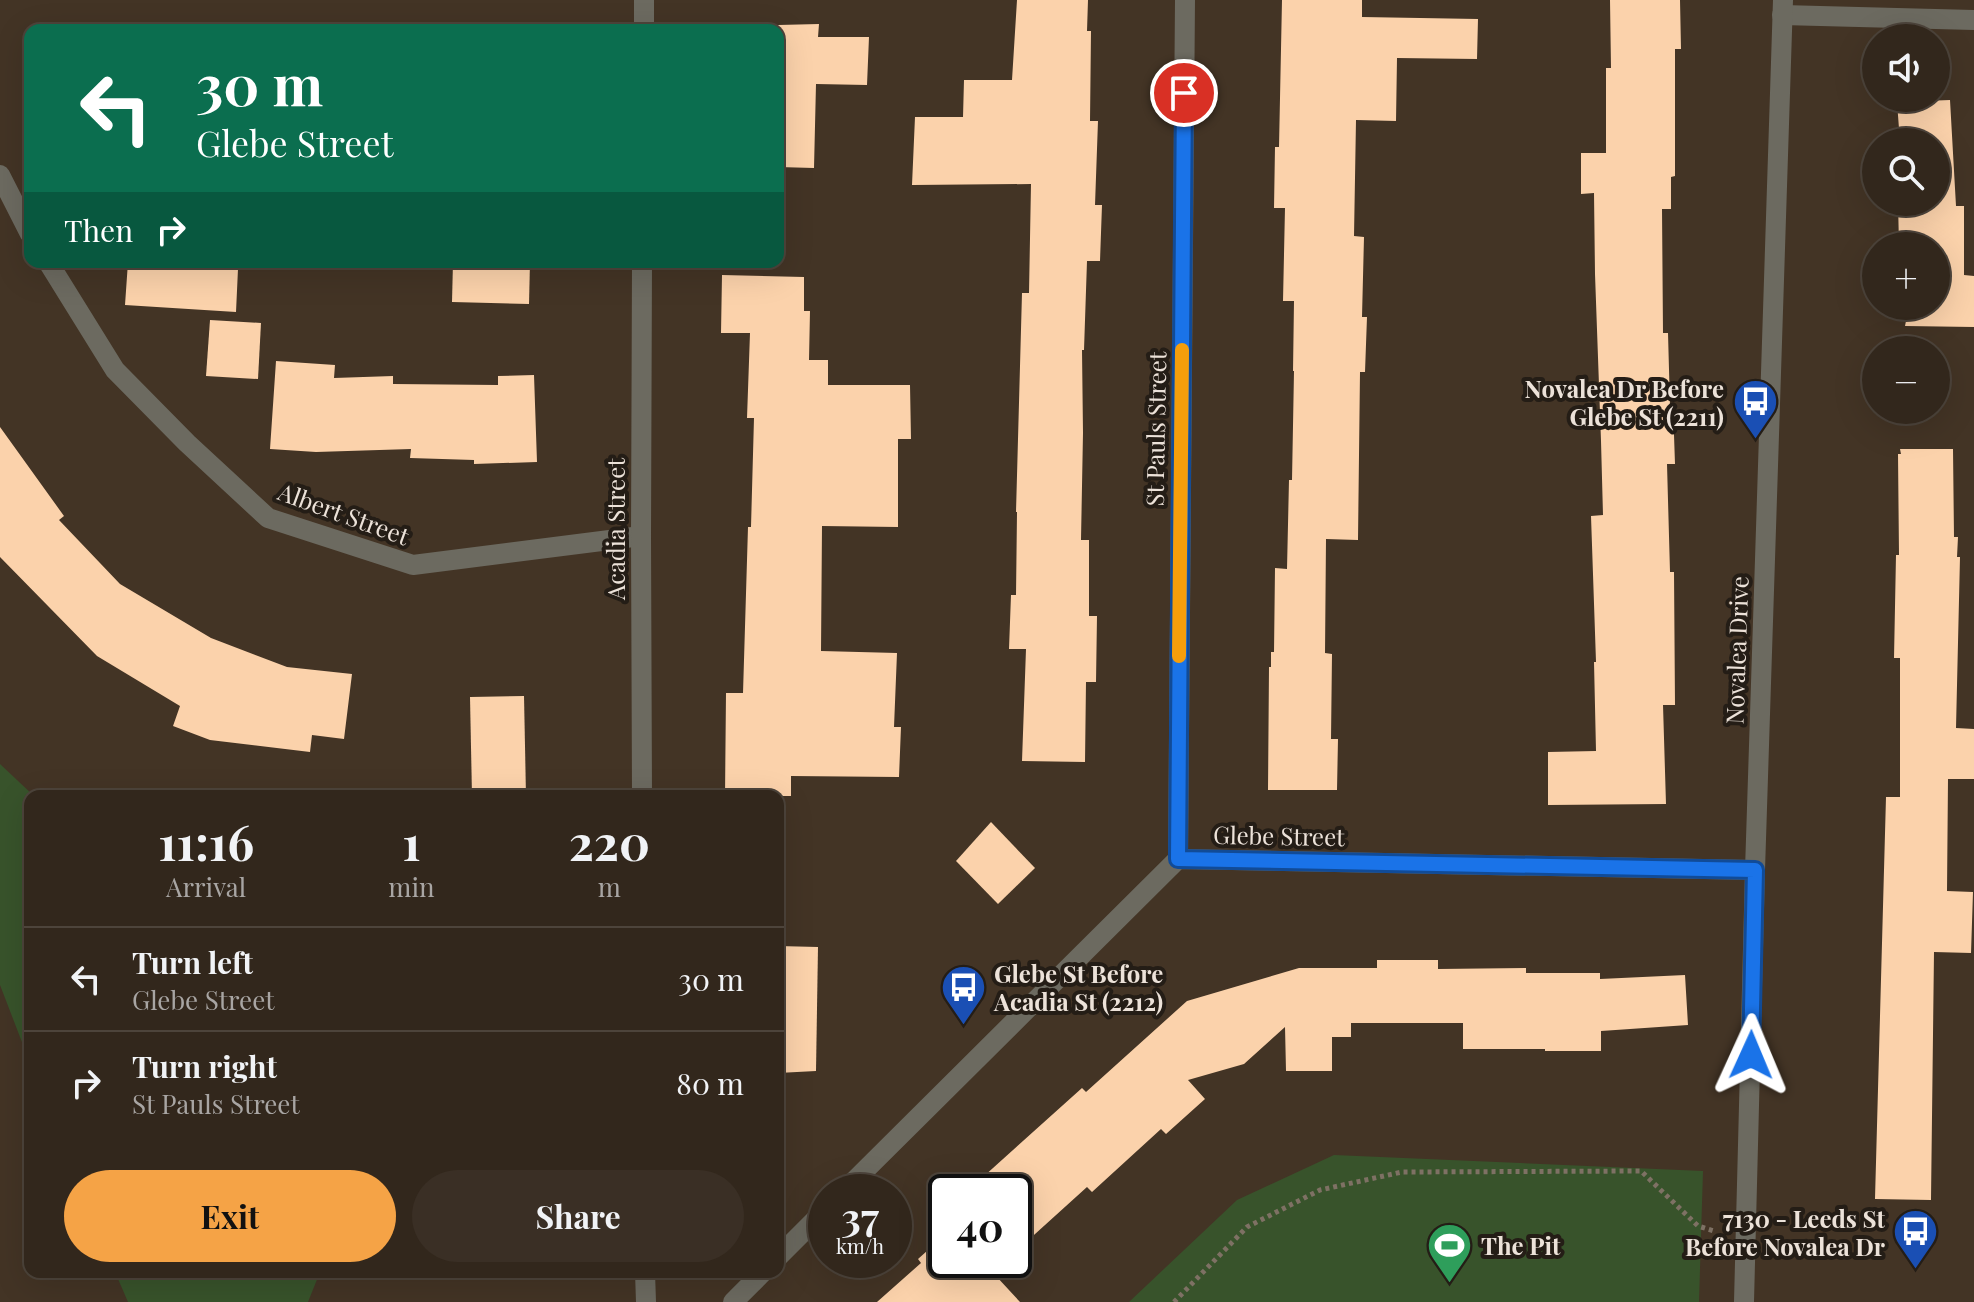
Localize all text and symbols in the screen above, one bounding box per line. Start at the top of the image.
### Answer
map controls [1862,24,1950,424]
button: sound [1862,24,1950,112]
text: 30 m [196,46,323,121]
icon: left [64,56,168,160]
pin [1150,59,1218,127]
icon: arrive [1162,71,1206,115]
text: Glebe Street [196,118,393,166]
button: search [1862,128,1950,216]
icon: right [149,208,193,252]
text: Then [64,210,133,250]
button: + [1862,232,1950,320]
button: − [1862,336,1950,424]
street label: St Pauls Street [1138,351,1172,507]
place label: Novalea Dr Before Glebe St (2211) [1525,372,1724,432]
bus stop icon: Novalea Dr Before Glebe St (2211) [1731,378,1779,441]
street label: Acadia Street [599,458,631,601]
street label: Albert Street [273,474,414,552]
street label: Novalea Drive [1717,575,1755,725]
text: 11:16 [158,809,254,873]
text: 1 [402,809,421,873]
text: 220 [569,809,650,873]
street label: Glebe Street [1213,818,1346,852]
text: Arrival [166,869,246,904]
text: min [388,869,435,904]
text: m [598,869,621,904]
text: Turn left [132,942,253,982]
icon: left [64,957,108,1001]
place label: Glebe St Before Acadia St (2212) [993,957,1163,1017]
text: 30 m [678,959,744,999]
bus stop icon: Glebe St Before Acadia St (2212) [939,963,987,1026]
text: Glebe Street [132,982,275,1017]
position arrow [1709,1013,1793,1097]
text: Turn right [132,1046,277,1086]
icon: right [64,1061,108,1105]
text: 80 m [676,1063,744,1103]
text: St Pauls Street [132,1086,300,1121]
button: Exit [64,1170,396,1262]
button: Share [412,1170,744,1262]
speed limit sign: 40 [928,1174,1032,1278]
text: 37 [841,1189,879,1242]
place label: 7130 - Leeds St Before Novalea Dr [1685,1202,1886,1262]
bus stop icon: 7130 - Leeds St Before Novalea Dr [1892,1208,1940,1271]
sports icon: The Pit [1426,1221,1474,1284]
place label: The Pit [1481,1229,1561,1261]
text: km/h [836,1232,884,1259]

